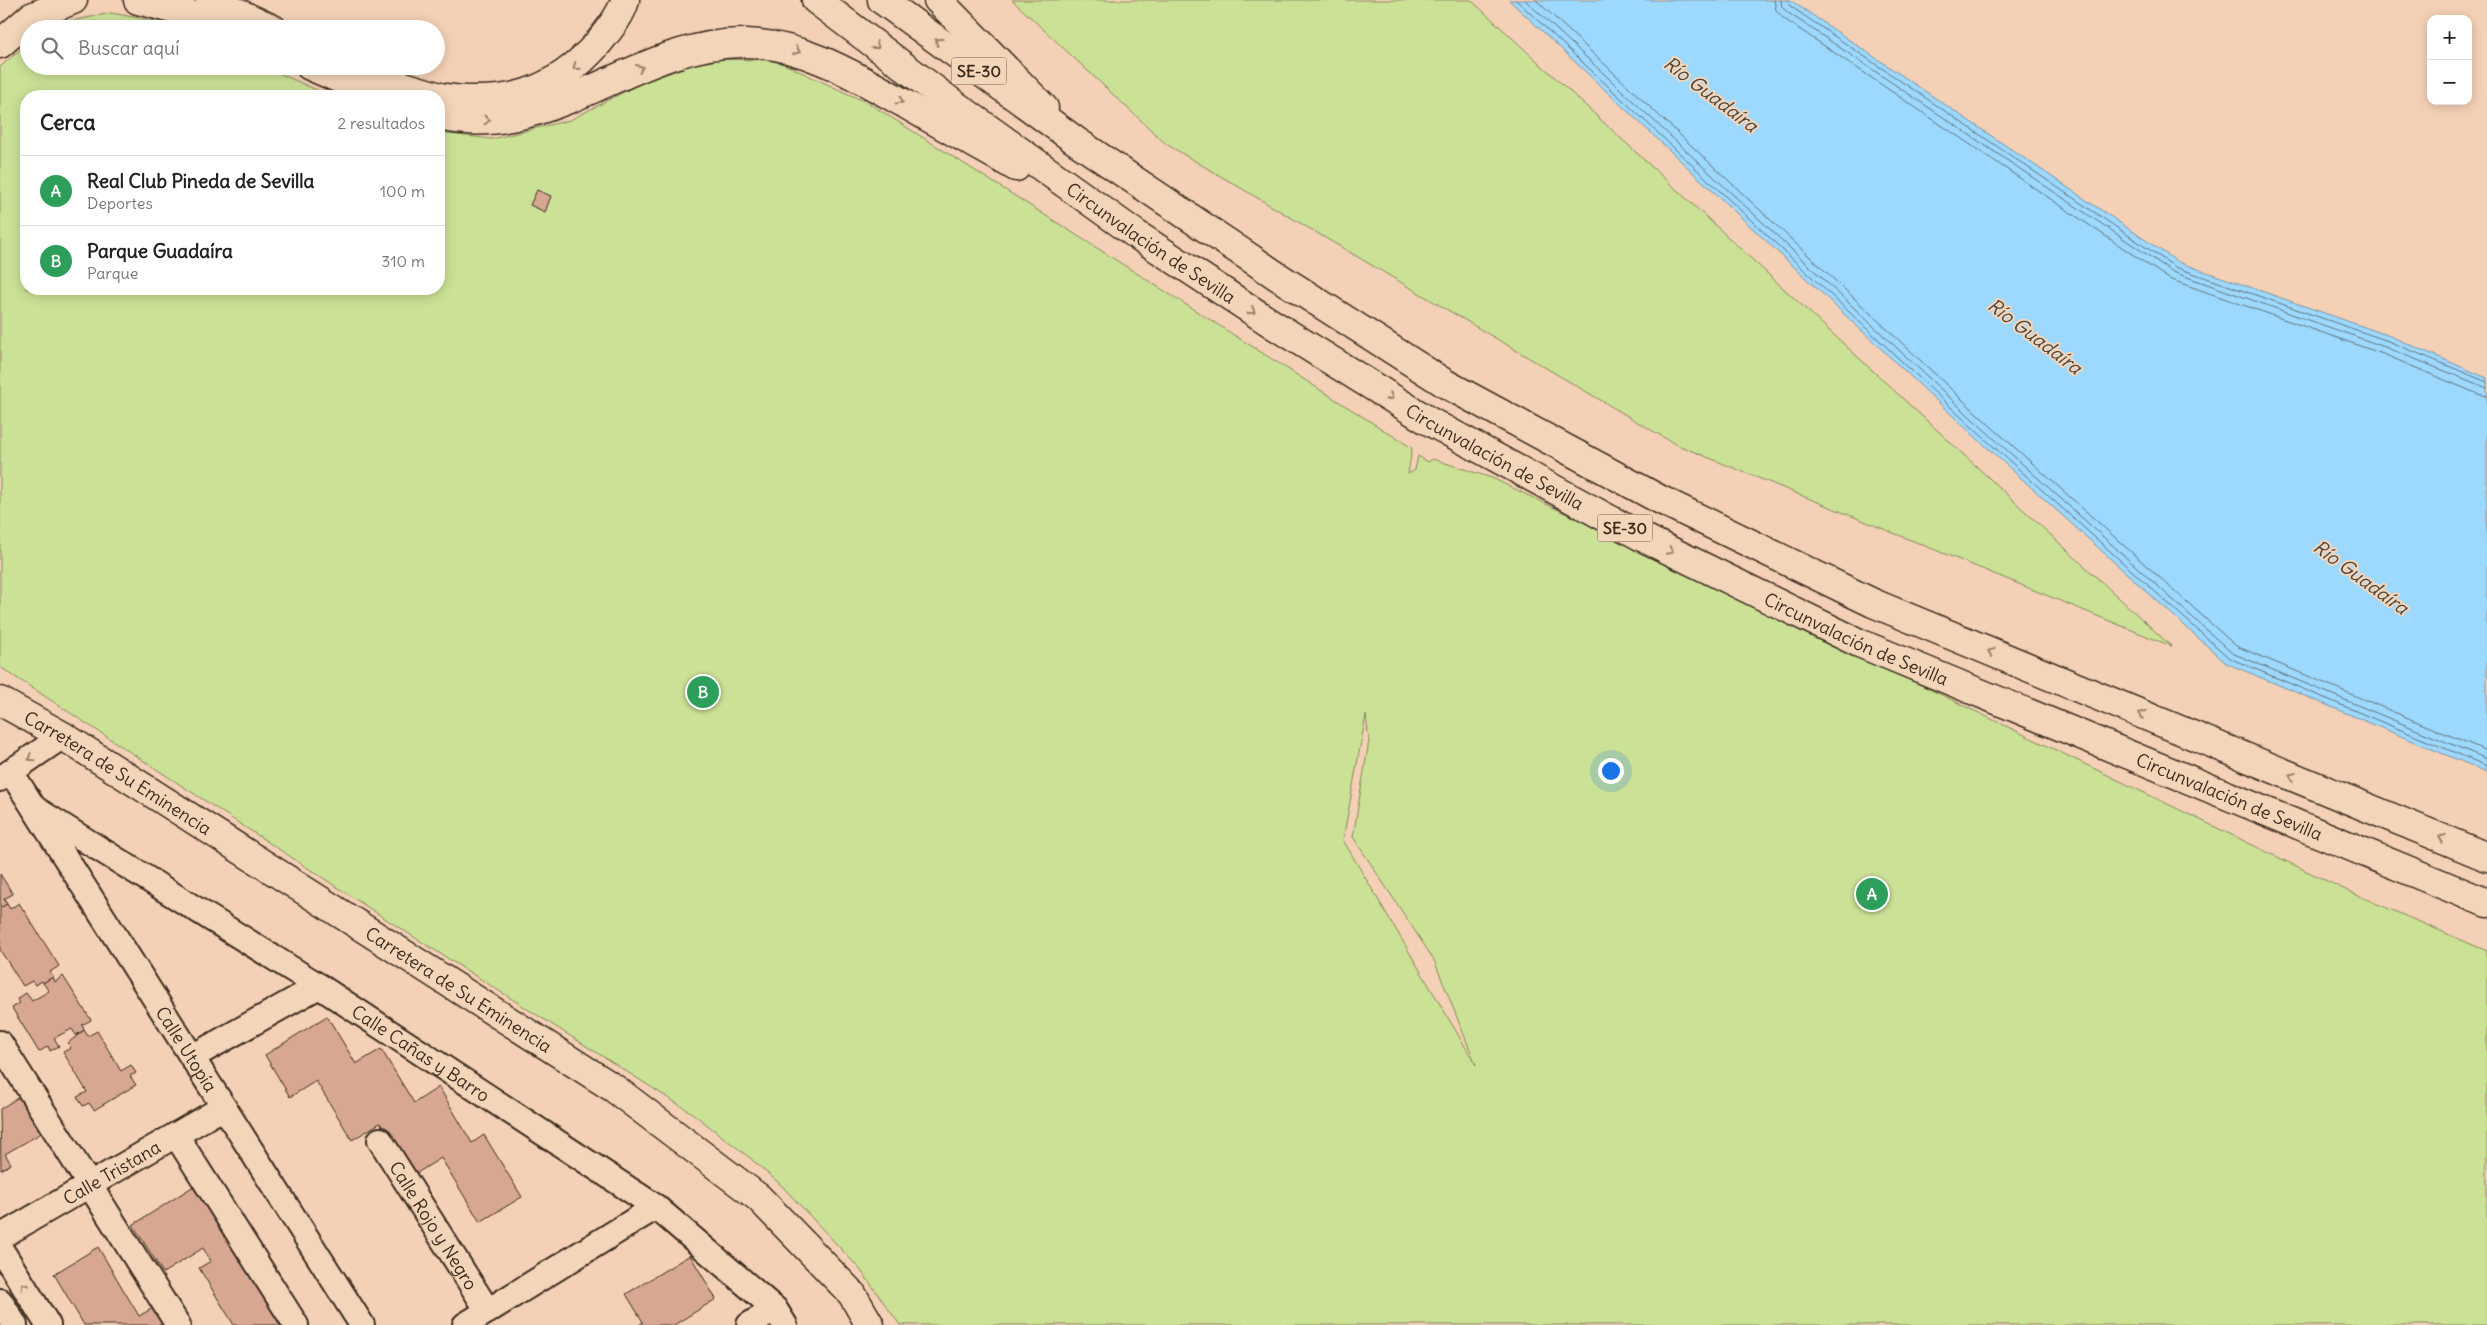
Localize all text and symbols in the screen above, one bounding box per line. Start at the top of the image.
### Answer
map controls [2427,15,2472,105]
button: + [2427,15,2472,60]
search box [20,20,445,75]
icon: search [38,34,66,62]
text: Buscar aquí [78,36,179,60]
one-way arrow [934,38,944,47]
one-way arrow [870,40,879,48]
one-way arrow [793,46,801,56]
water label: Río Guadaíra [1659,51,1764,138]
road number: SE-30 [952,58,1006,84]
button: − [2427,60,2472,105]
one-way arrow [572,61,581,70]
one-way arrow [635,63,644,74]
one-way arrow [895,95,904,105]
text: Cerca [40,109,95,136]
text: 2 resultados [337,113,425,133]
one-way arrow [483,114,491,125]
text: Real Club Pineda de Sevilla [87,169,314,193]
street label: Circunvalación de Sevilla [1062,177,1240,308]
text: A [51,181,61,201]
text: 100 m [380,181,425,201]
text: Deportes [87,193,153,213]
text: Parque Guadaíra [87,239,233,263]
text: B [51,251,61,271]
text: 310 m [381,251,425,271]
text: Parque [87,263,138,283]
water label: Río Guadaíra [1983,293,2088,380]
one-way arrow [1246,305,1255,314]
one-way arrow [1384,390,1393,400]
street label: Circunvalación de Sevilla [1402,398,1588,515]
road number: SE-30 [1598,514,1652,542]
water label: Río Guadaíra [2309,534,2414,620]
one-way arrow [1664,545,1673,555]
street label: Circunvalación de Sevilla [1761,587,1952,690]
one-way arrow [1987,648,1996,659]
pin: B [687,673,719,711]
street label: Carretera de Su Eminencia [20,705,216,840]
one-way arrow [2138,710,2146,720]
street label: Circunvalación de Sevilla [2133,748,2326,845]
one-way arrow [28,752,37,761]
your location [1598,758,1624,784]
one-way arrow [2288,772,2297,783]
one-way arrow [2438,834,2447,845]
pin: A [1856,875,1888,913]
street label: Carretera de Su Eminencia [361,921,556,1057]
street label: Calle Cañas y Barro [348,999,494,1107]
street label: Calle Utopía [151,1002,223,1096]
street label: Calle Tristana [59,1135,164,1210]
street label: Calle Rojo y Negro [385,1157,483,1294]
one-way arrow [21,1283,30,1292]

